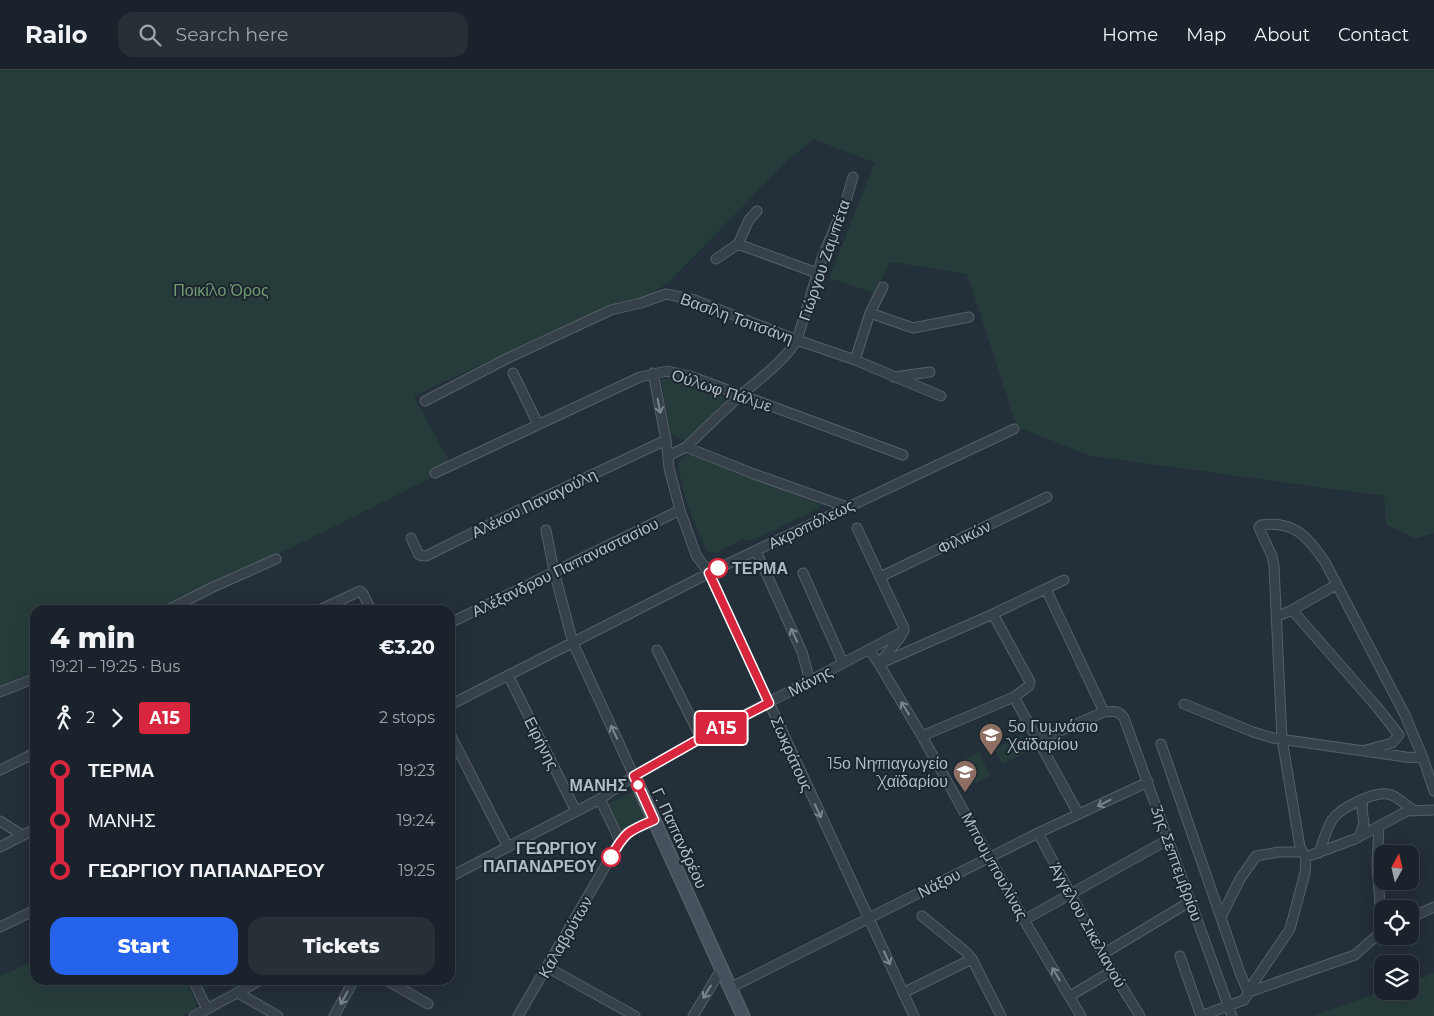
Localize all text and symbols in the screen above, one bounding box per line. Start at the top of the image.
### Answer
search box [118,12,468,57]
text: Railo [25,20,88,49]
icon: search [136,21,164,49]
text: Search here [176,23,289,46]
text: Home [1102,24,1158,46]
text: Map [1186,24,1226,46]
text: About [1254,24,1310,46]
text: Contact [1338,24,1409,46]
street label: Γιώργου Ζαμπέτα [795,197,854,323]
park label: Ποικίλο Όρος [173,281,269,300]
street label: Βασίλη Τσιτσάνη [678,289,796,348]
street label: Ούλωφ Πάλμε [669,365,774,416]
one-way arrow [655,398,665,414]
street label: Αλέκου Παναγούλη [468,465,600,542]
street label: Ακροπόλεως [765,495,857,553]
street label: Αλέξανδρου Παπαναστασίου [469,514,662,621]
street label: Φιλικών [935,516,994,558]
marker: ΤΕΡΜΑ [708,558,728,578]
place label: ΤΕΡΜΑ [732,559,788,578]
text: 4 min [50,621,135,655]
one-way arrow [789,628,798,643]
text: €3.20 [379,636,435,659]
text: 19:21 – 19:25 · Bus [50,657,180,676]
street label: Μάνης [785,662,836,701]
one-way arrow [900,702,910,716]
icon: walk [50,704,78,732]
icon: forward [103,704,131,732]
text: Α15 [149,707,180,729]
text: 2 [86,708,95,727]
text: 2 stops [379,708,435,727]
line badge: Α15 [692,712,750,744]
street label: Ειρήνης [520,714,563,773]
street label: Σωκράτους [767,714,817,795]
text: Α15 [706,717,736,739]
place label: 5ο Γυμνάσιο Χαϊδαρίου [1006,717,1098,754]
school or university icon: 5ο Γυμνάσιο Χαϊδαρίου [978,722,1004,756]
one-way arrow [609,725,618,740]
place label: 15ο Νηπιαγωγείο Χαϊδαρίου [827,754,948,791]
text: ΤΕΡΜΑ [88,759,155,782]
school or university icon: 15ο Νηπιαγωγείο Χαϊδαρίου [952,759,978,793]
text: 19:23 [398,761,435,780]
place label: ΜΑΝΗΣ [569,776,627,795]
marker: ΜΑΝΗΣ [631,778,645,792]
street label: Γ. Παπανδρέου [648,785,711,892]
one-way arrow [1097,798,1112,808]
street label: 3ης Σεπτεμβρίου [1147,802,1206,924]
one-way arrow [814,803,824,818]
text: ΜΑΝΗΣ [88,809,156,832]
street label: Μπουμπουλίνας [957,809,1032,923]
text: 19:24 [397,811,435,830]
place label: ΓΕΩΡΓΙΟΥ ΠΑΠΑΝΔΡΕΟΥ [483,839,597,876]
north arrow [1374,845,1419,890]
map controls [1374,845,1419,1000]
marker: ΓΕΩΡΓΙΟΥ ΠΑΠΑΝΔΡΕΟΥ [601,847,621,867]
text: ΓΕΩΡΓΙΟΥ ΠΑΠΑΝΔΡΕΟΥ [88,859,325,882]
street label: Άγγελου Σικελιανού [1045,860,1130,991]
text: 19:25 [398,861,435,880]
street label: Νάξου [915,865,964,902]
street label: Καλαβρύτων [534,893,596,982]
button: locate [1374,900,1419,945]
button: Start [50,917,238,975]
button: Tickets [248,917,435,975]
one-way arrow [883,950,892,965]
button: layers [1374,955,1419,1000]
one-way arrow [1051,967,1061,981]
one-way arrow [701,984,711,998]
one-way arrow [338,990,348,1005]

